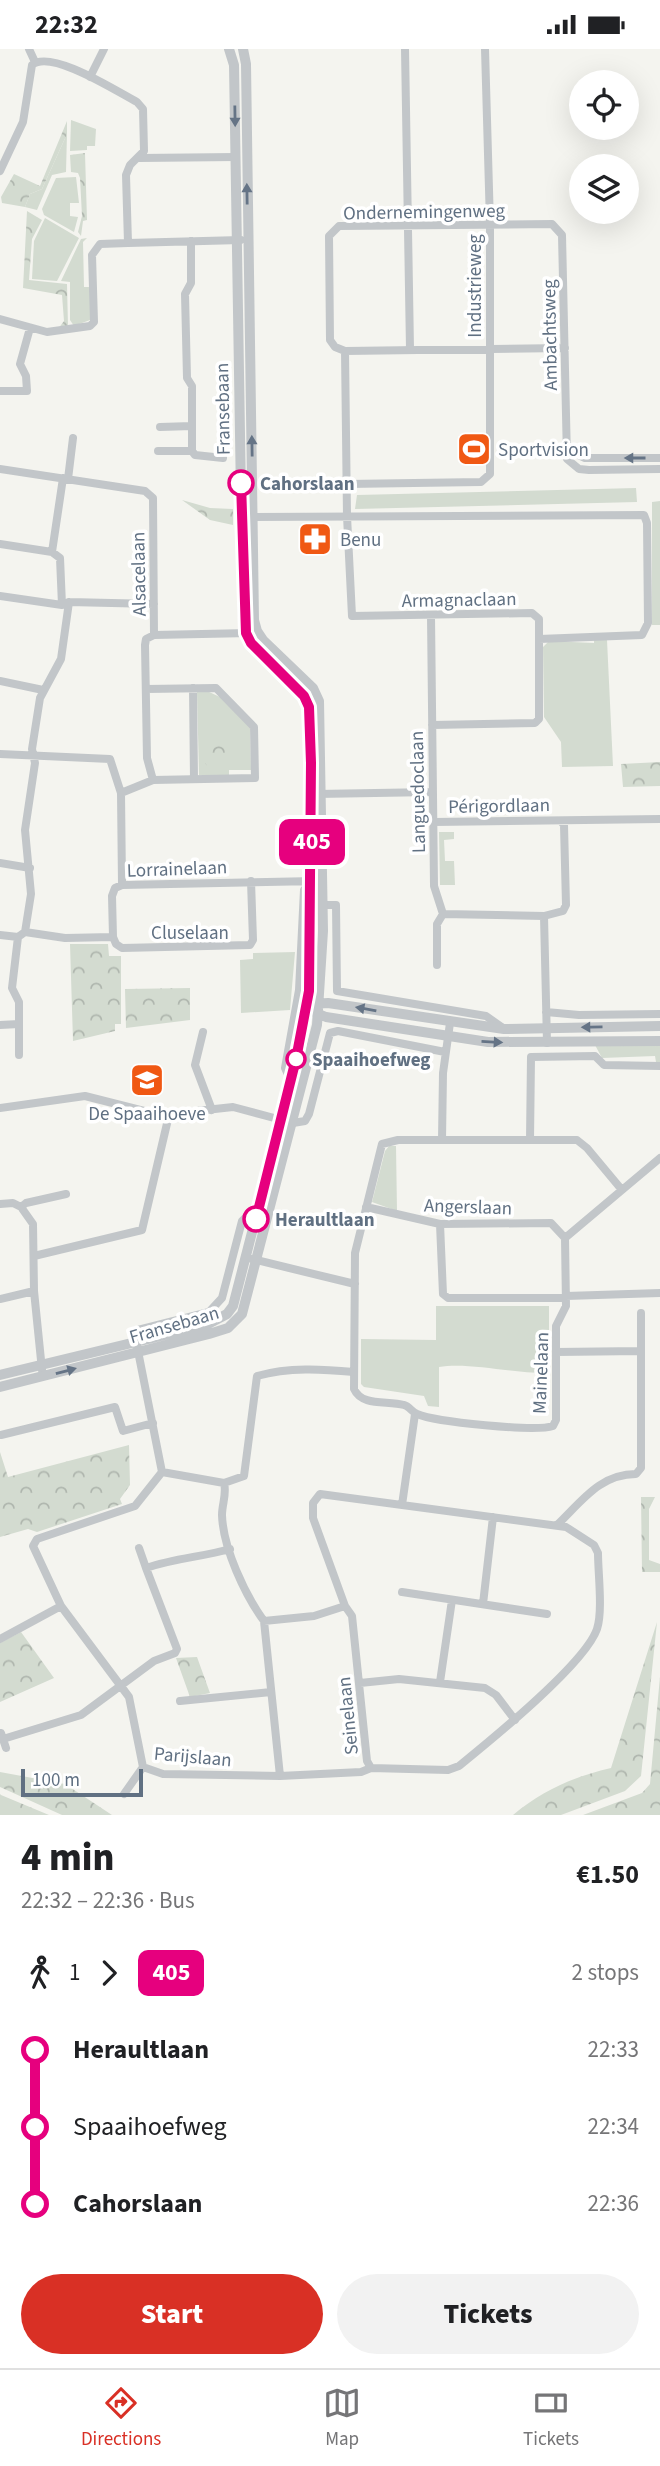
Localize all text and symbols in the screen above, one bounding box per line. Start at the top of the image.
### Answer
text: 22:32 [35,6,98,43]
map controls [569,70,639,224]
button: locate [569,70,639,140]
one-way arrow [229,105,241,127]
button: layers [569,154,639,224]
one-way arrow [241,183,253,205]
street label: Ondernemingenweg [343,198,506,227]
street label: Industrieweg [462,234,489,338]
street label: Ambachtsweg [536,279,565,391]
street label: Fransebaan [209,363,238,455]
sports icon: Sportvision [455,430,493,468]
one-way arrow [246,435,258,457]
place label: Sportvision [498,437,589,464]
one-way arrow [624,452,646,464]
marker: Cahorslaan [228,470,254,496]
place label: Cahorslaan [260,471,355,498]
pharmacy icon: Benu [296,520,334,558]
place label: Benu [340,527,381,554]
street label: Alsacelaan [125,531,154,617]
street label: Armagnaclaan [401,586,517,615]
street label: Languedoclaan [404,731,433,853]
street label: Périgordlaan [448,792,550,821]
line badge: 405 [272,819,352,865]
text: 405 [293,824,331,859]
street label: Lorrainelaan [126,854,228,885]
street label: Cluselaan [151,920,229,947]
one-way arrow [355,1003,377,1014]
one-way arrow [581,1022,603,1033]
one-way arrow [481,1037,503,1048]
place label: Spaaihoefweg [312,1047,431,1074]
marker: Spaaihoefweg [286,1049,306,1069]
school or university icon: De Spaaihoeve [128,1061,166,1099]
place label: De Spaaihoeve [88,1101,206,1128]
street label: Angerslaan [423,1192,513,1223]
marker: Heraultlaan [243,1206,269,1232]
place label: Heraultlaan [275,1207,375,1234]
street label: Fransebaan [126,1300,222,1351]
street label: Mainelaan [527,1331,556,1415]
one-way arrow [56,1366,77,1376]
street label: Seinelaan [331,1675,366,1756]
street label: Parijslaan [153,1741,233,1774]
scale bar [21,1766,144,1798]
text: 100 m [32,1767,80,1794]
text: 4 min [21,1831,114,1885]
text: €1.50 [576,1856,639,1893]
text: 22:32 – 22:36 · Bus [21,1884,195,1917]
icon: walk [21,1954,59,1992]
icon: forward [90,1954,128,1992]
text: 405 [152,1955,190,1990]
text: 1 [69,1956,80,1989]
text: 2 stops [572,1956,639,1989]
text: Heraultlaan [73,2031,209,2068]
text: 22:33 [588,2033,639,2066]
text: Spaaihoefweg [73,2108,227,2145]
text: 22:34 [588,2110,639,2143]
text: Cahorslaan [73,2185,202,2222]
text: 22:36 [588,2187,639,2220]
button: Start [21,2274,323,2354]
button: Tickets [337,2274,639,2354]
tab: Directions [81,2384,161,2453]
tab: Map [323,2384,361,2453]
tab: Tickets [523,2384,579,2453]

